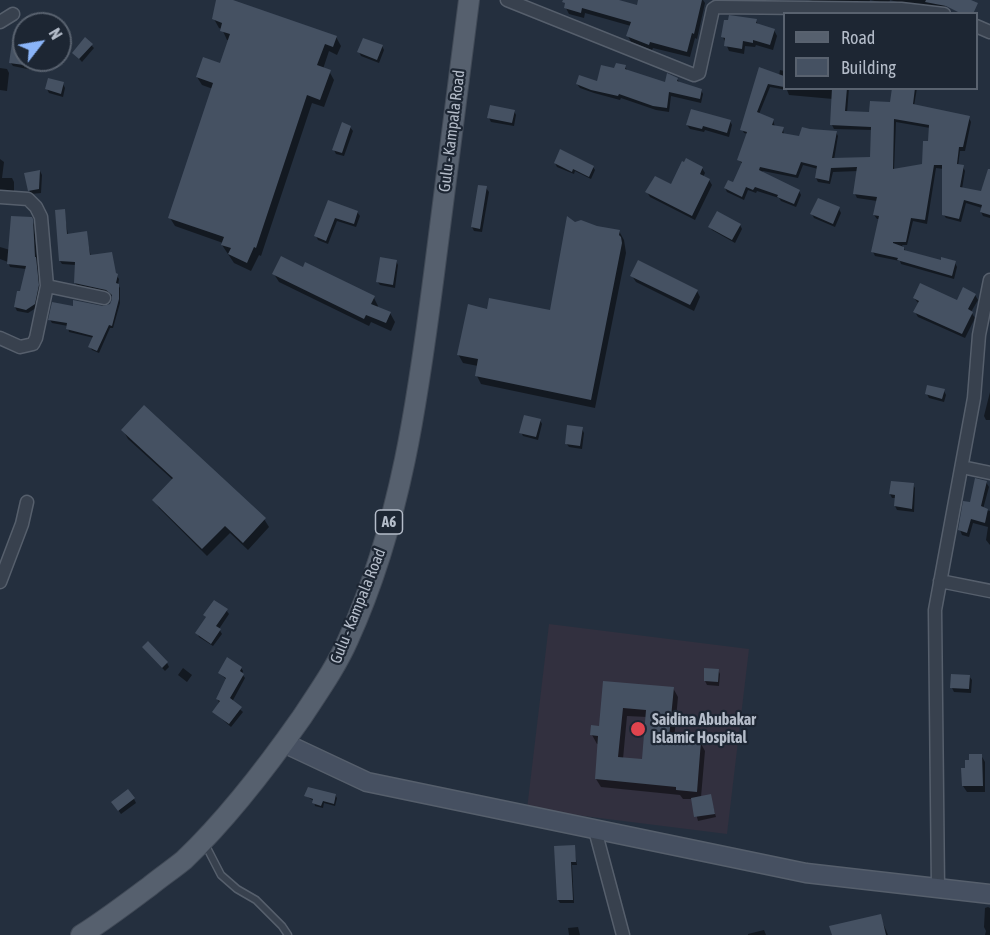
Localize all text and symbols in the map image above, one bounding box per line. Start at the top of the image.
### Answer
north arrow [12,12,72,72]
legend [783,12,978,90]
text: N [46,25,66,42]
text: Road [841,27,875,48]
text: Building [841,57,896,78]
street label: Gulu - Kampala Road [435,69,469,193]
road number: A6 [376,510,402,534]
street label: Gulu - Kampala Road [326,546,390,666]
place label: Saidina Abubakar Islamic Hospital [652,710,756,748]
marker: Saidina Abubakar Islamic Hospital [629,720,647,738]

